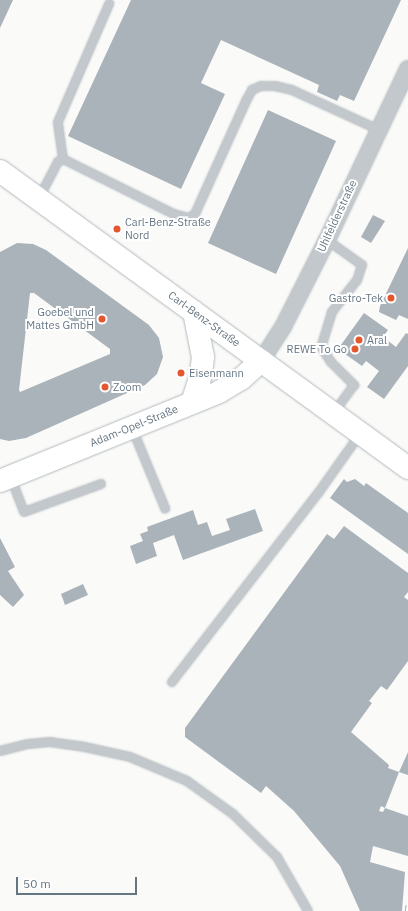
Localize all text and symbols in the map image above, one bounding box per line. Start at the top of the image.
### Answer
street label: Uhlfelderstraße [315,178,359,254]
place label: Carl-Benz-Straße Nord [125,216,211,242]
marker: Carl-Benz-Straße Nord [112,224,122,234]
street label: Carl-Benz-Straße [165,288,243,350]
place label: Gastro-Tek [329,291,383,305]
marker: Gastro-Tek [386,293,396,303]
place label: Goebel und Mattes GmbH [26,306,94,332]
marker: Goebel und Mattes GmbH [97,314,107,324]
place label: Aral [367,333,387,347]
marker: Aral [354,335,364,345]
place label: REWE To Go [287,342,347,356]
marker: REWE To Go [350,344,360,354]
place label: Eisenmann [189,366,244,380]
marker: Eisenmann [176,368,186,378]
place label: Zoom [113,380,141,394]
marker: Zoom [100,382,110,392]
street label: Adam-Opel-Straße [88,402,180,450]
scale bar [18,869,139,895]
text: 50 m [23,876,51,891]

